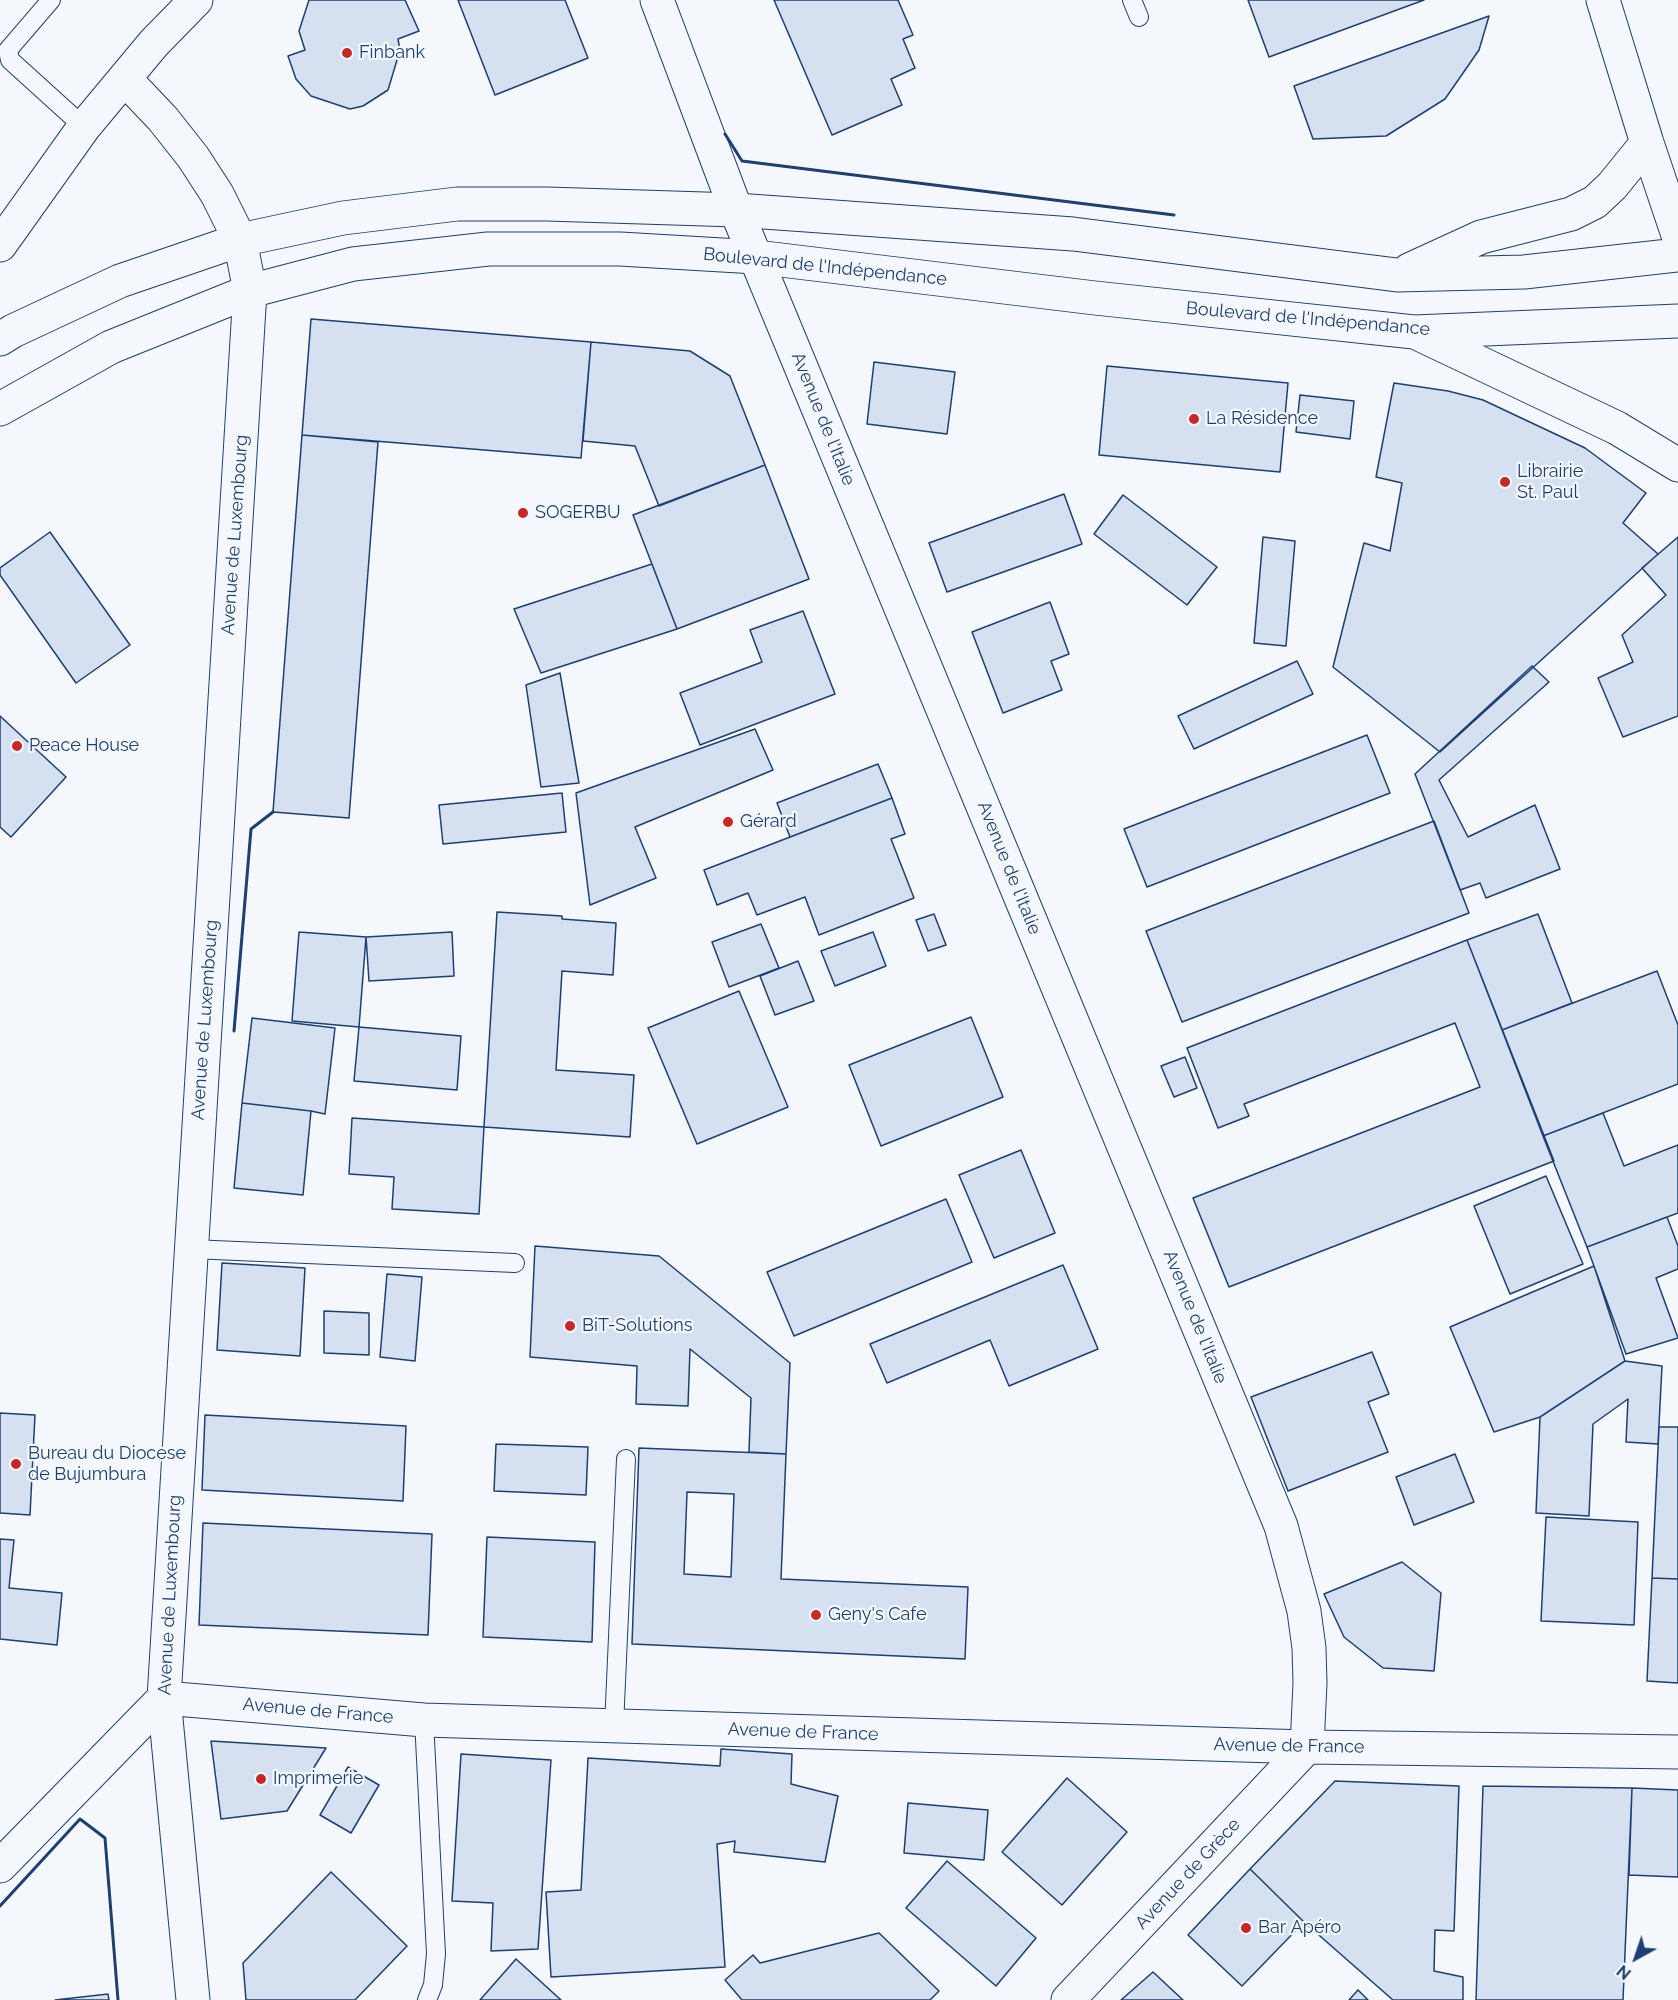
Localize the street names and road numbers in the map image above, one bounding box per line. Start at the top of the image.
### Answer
street label: Boulevard de l'Indépendance [702,243,948,291]
street label: Boulevard de l'Indépendance [1185,298,1431,340]
street label: Avenue de l'Italie [786,349,860,489]
street label: Avenue de Luxembourg [217,434,253,636]
street label: Avenue de l'Italie [972,798,1046,938]
street label: Avenue de Luxembourg [187,919,223,1121]
street label: Avenue de l'Italie [1158,1247,1232,1387]
street label: Avenue de Luxembourg [154,1494,186,1696]
street label: Avenue de France [242,1694,394,1728]
street label: Avenue de France [727,1719,879,1745]
street label: Avenue de France [1213,1734,1365,1758]
street label: Avenue de Grèce [1131,1814,1245,1934]

